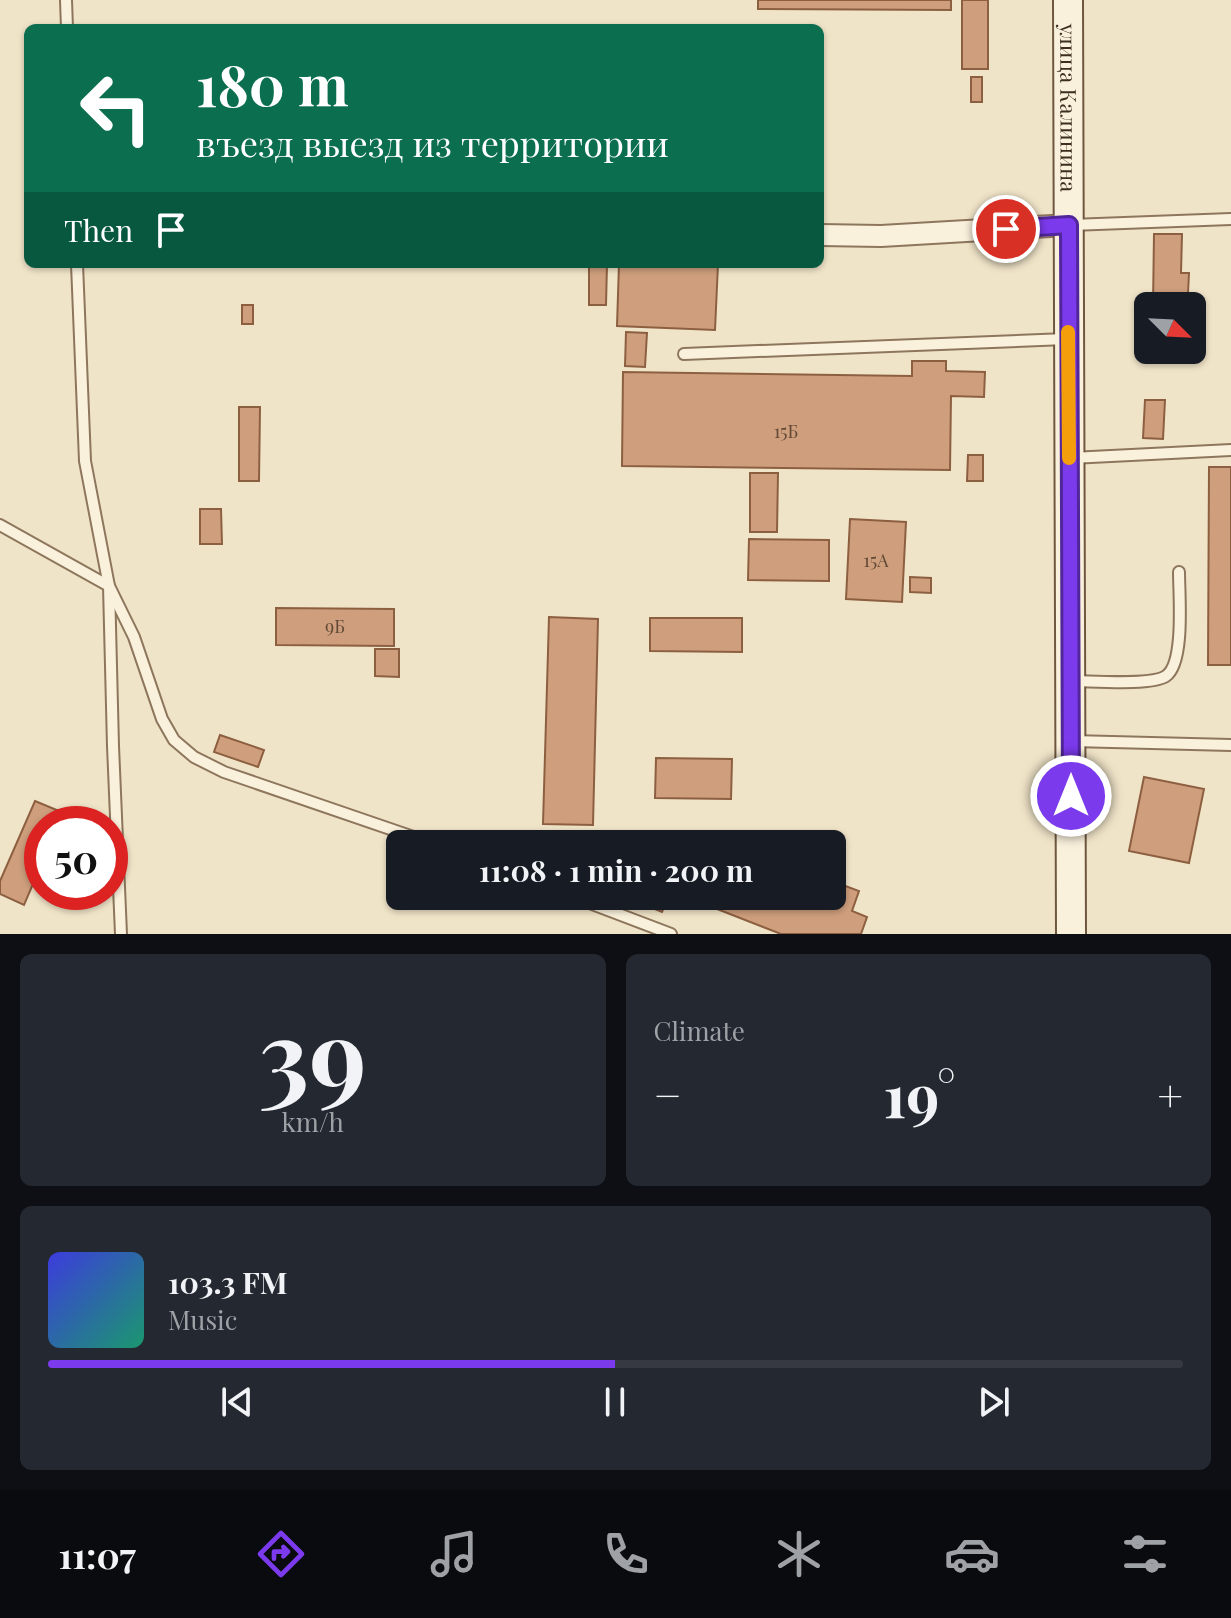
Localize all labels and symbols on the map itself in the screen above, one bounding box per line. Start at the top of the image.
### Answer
street label: улица Калинина [1054,23,1085,192]
pin [972,195,1040,263]
north arrow [1134,292,1206,364]
house number: 15Б [774,419,798,443]
house number: 15А [863,548,889,572]
house number: 9Б [325,614,345,638]
position arrow [1029,754,1113,838]
speed limit sign: 50 [24,806,128,910]

